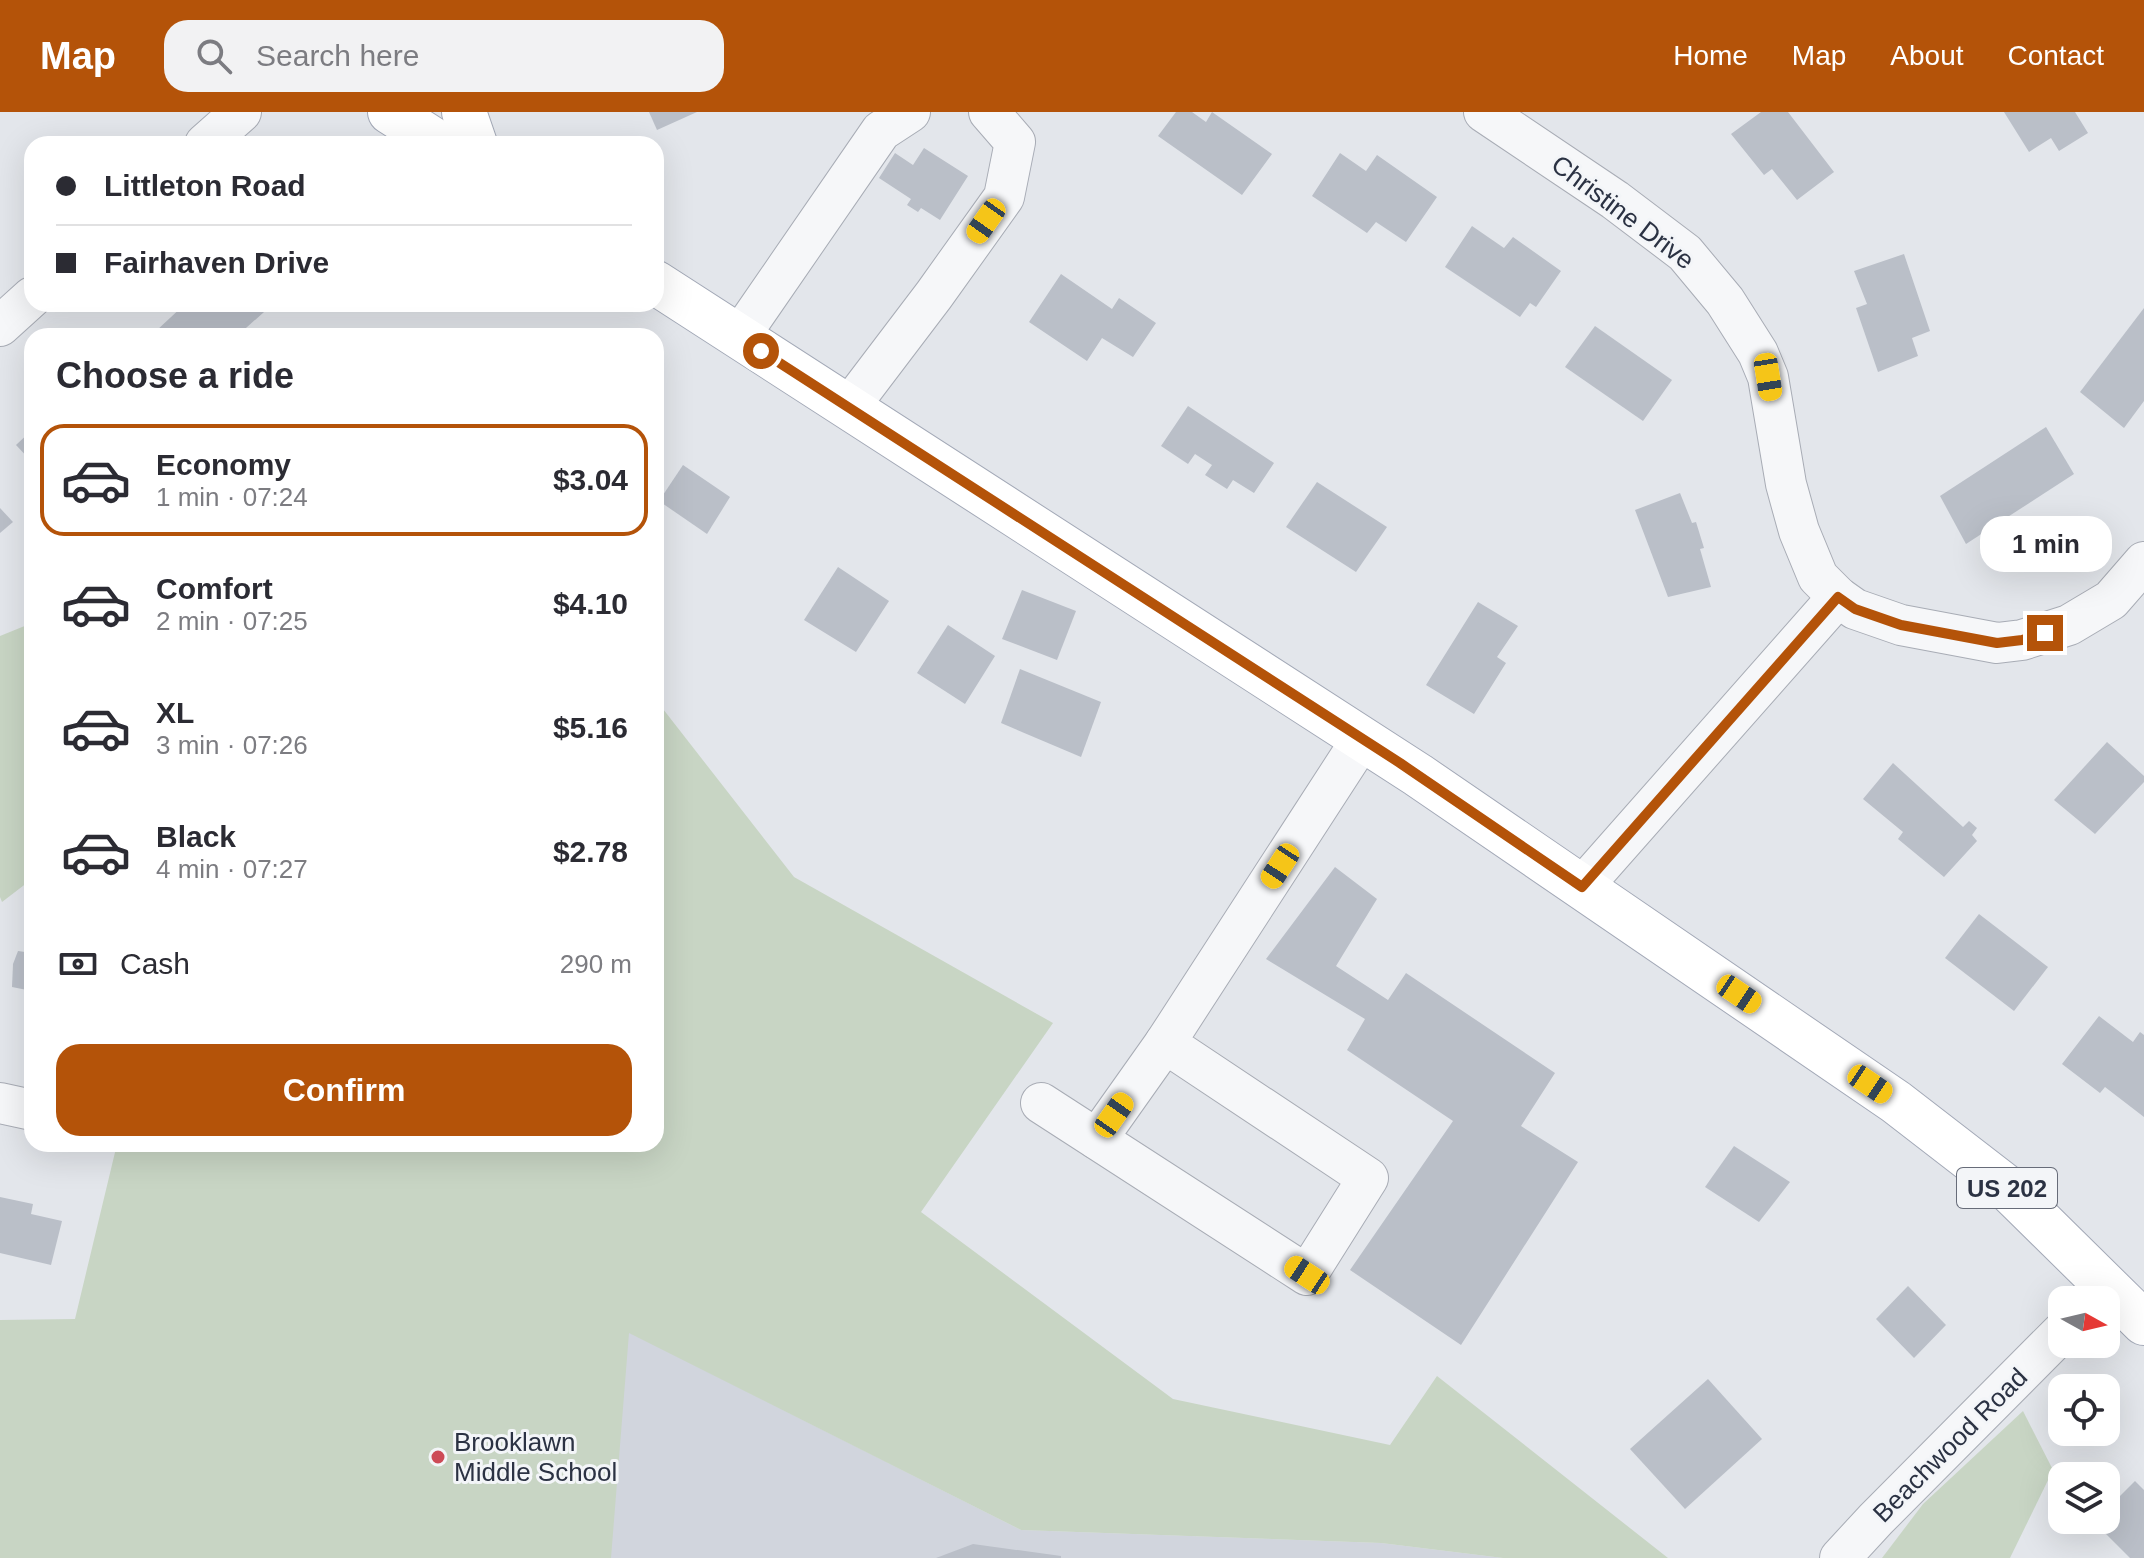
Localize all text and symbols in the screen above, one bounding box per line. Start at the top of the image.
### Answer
search box [164,20,724,92]
icon: search [192,34,236,78]
text: Map [40,35,116,77]
text: Search here [256,39,419,72]
text: Home [1673,40,1748,71]
text: Map [1792,40,1846,71]
text: About [1890,40,1964,71]
text: Contact [2008,40,2104,71]
street label: Christine Drive [1546,149,1700,275]
text: Littleton Road [104,169,306,202]
car [962,194,1010,248]
text: Fairhaven Drive [104,246,329,279]
route start [743,333,779,369]
car [1752,351,1784,403]
text: Choose a ride [56,355,294,396]
icon: car [60,444,132,516]
text: Economy [156,448,291,481]
text: $3.04 [553,463,628,496]
text: 1 min · 07:24 [156,482,308,512]
callout: 1 min [1979,517,2111,573]
text: 1 min [2012,529,2080,559]
icon: car [60,568,132,640]
text: Comfort [156,572,273,605]
text: $4.10 [553,587,628,620]
text: 2 min · 07:25 [156,606,308,636]
route end [2027,615,2063,651]
icon: car [60,692,132,764]
text: XL [156,696,194,729]
text: $5.16 [553,711,628,744]
text: 3 min · 07:26 [156,730,308,760]
icon: car [60,816,132,888]
text: Black [156,820,236,853]
text: $2.78 [553,835,628,868]
car [1257,839,1303,893]
text: 4 min · 07:27 [156,854,308,884]
icon: cash [56,942,100,986]
text: Cash [120,947,190,980]
text: 290 m [560,949,632,979]
car [1712,971,1766,1017]
button: Confirm [56,1044,632,1136]
car [1843,1061,1897,1107]
car [1090,1088,1138,1142]
road number: US 202 [1957,1168,2057,1208]
car [1280,1252,1334,1298]
north arrow [2048,1286,2120,1358]
map controls [2048,1286,2120,1534]
street label: Beachwood Road [1867,1362,2033,1528]
button: locate [2048,1374,2120,1446]
place label: Brooklawn Middle School [454,1427,617,1487]
marker: Brooklawn Middle School [429,1448,447,1466]
button: layers [2048,1462,2120,1534]

